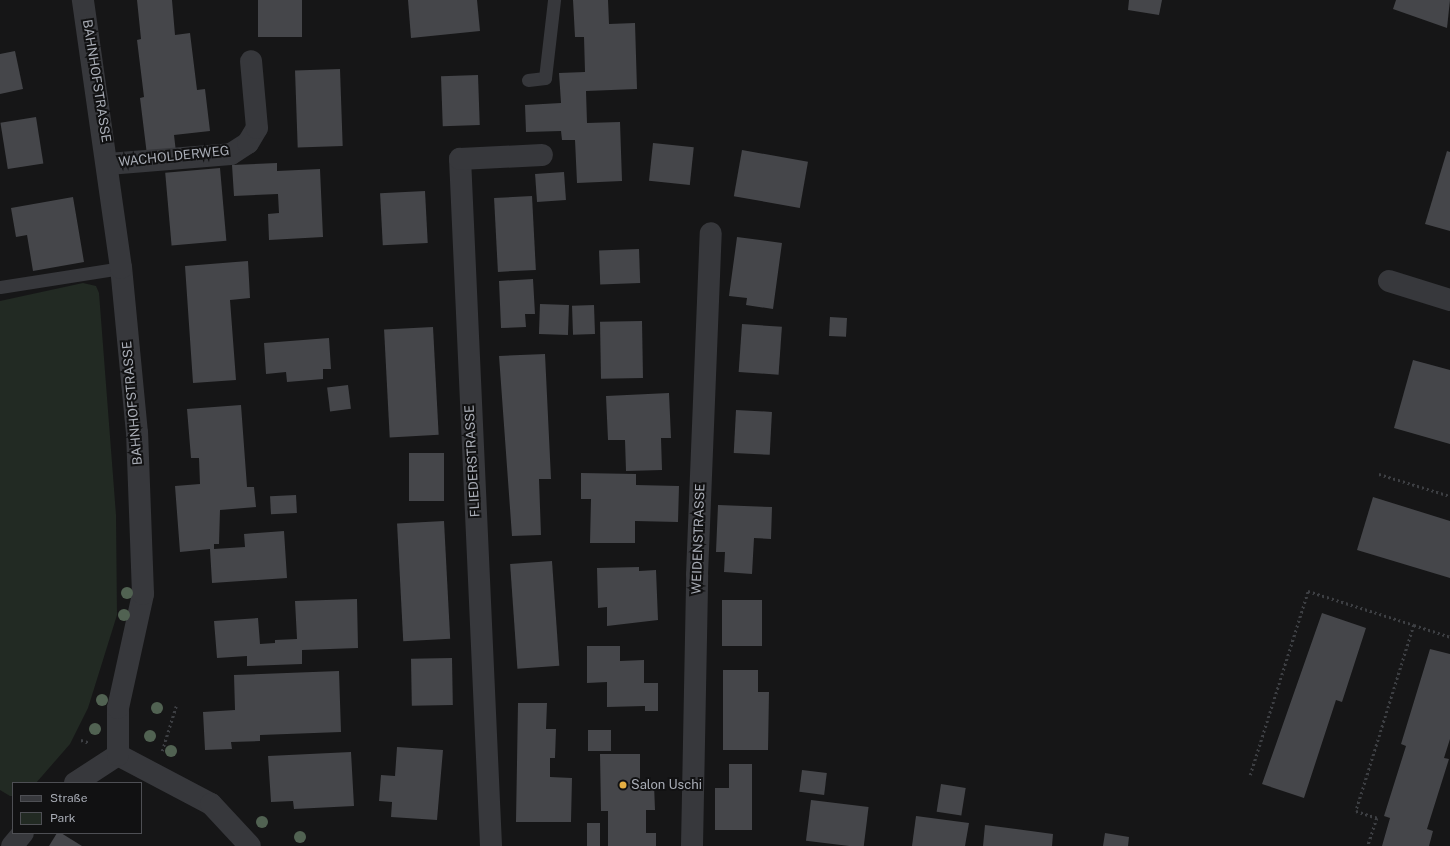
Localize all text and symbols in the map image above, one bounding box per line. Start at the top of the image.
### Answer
street label: BAHNHOFSTRASSE [79,18,113,144]
street label: WACHOLDERWEG [118,143,230,171]
street label: BAHNHOFSTRASSE [120,340,146,466]
street label: FLIEDERSTRASSE [462,404,484,518]
street label: WEIDENSTRASSE [689,483,709,595]
place label: Salon Uschi [631,777,702,793]
marker: Salon Uschi [618,780,628,790]
legend [12,782,142,834]
text: Straße [50,791,87,805]
text: Park [50,811,76,825]

